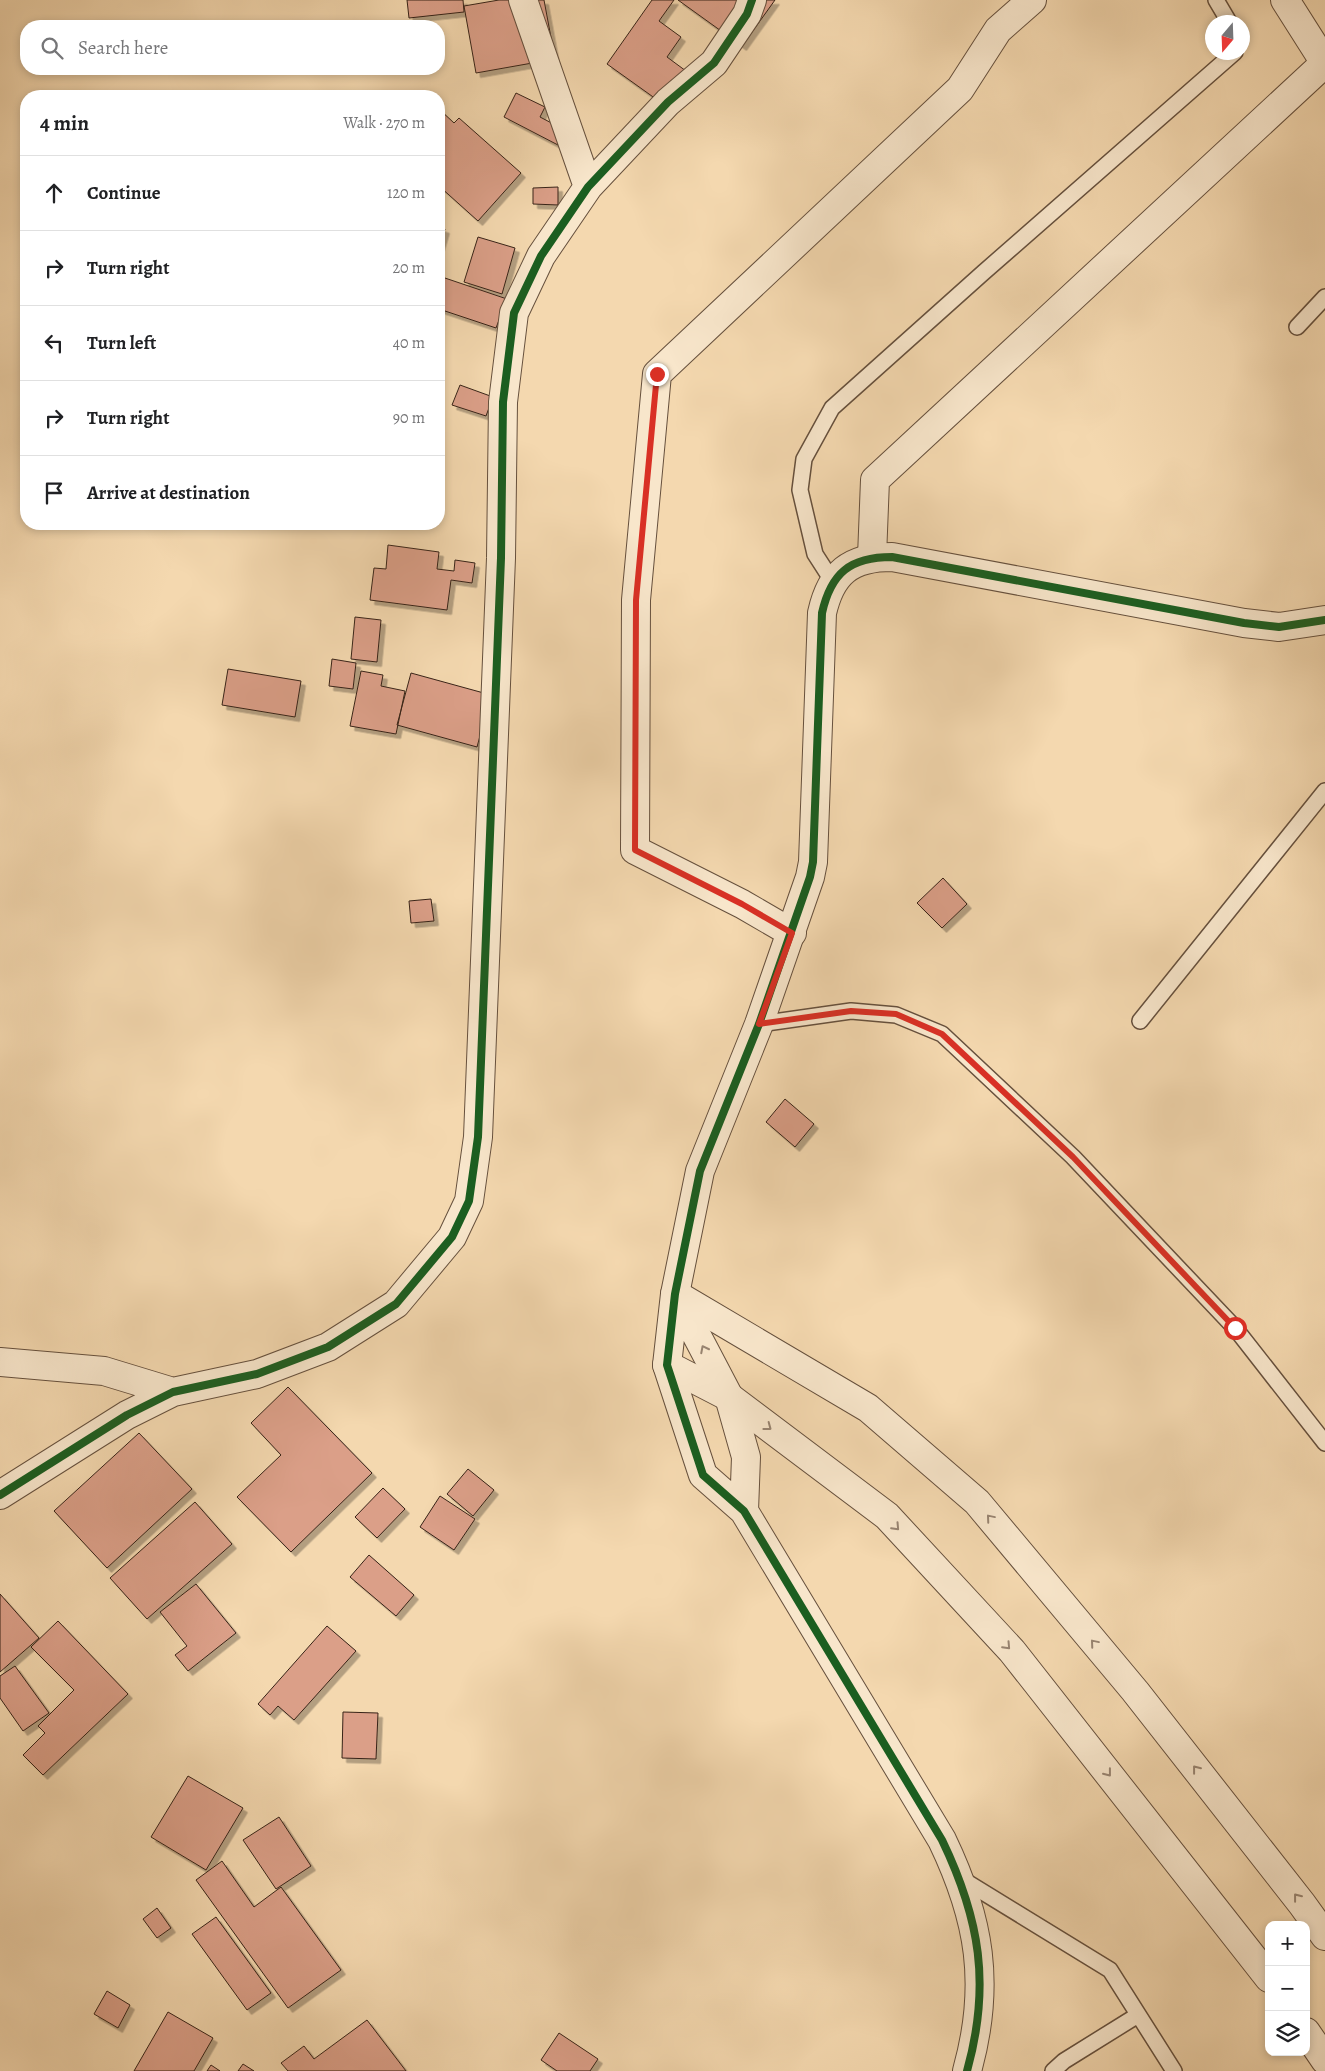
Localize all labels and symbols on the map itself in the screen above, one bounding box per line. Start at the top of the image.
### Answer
north arrow [1205,15,1250,60]
route end [646,363,669,386]
route start [1224,1317,1247,1340]
one-way arrow [700,1345,710,1354]
one-way arrow [762,1421,772,1430]
one-way arrow [987,1514,996,1523]
one-way arrow [890,1521,899,1530]
one-way arrow [1091,1639,1100,1648]
one-way arrow [1001,1640,1010,1649]
one-way arrow [1194,1766,1202,1775]
one-way arrow [1102,1767,1110,1776]
one-way arrow [1294,1894,1302,1903]

